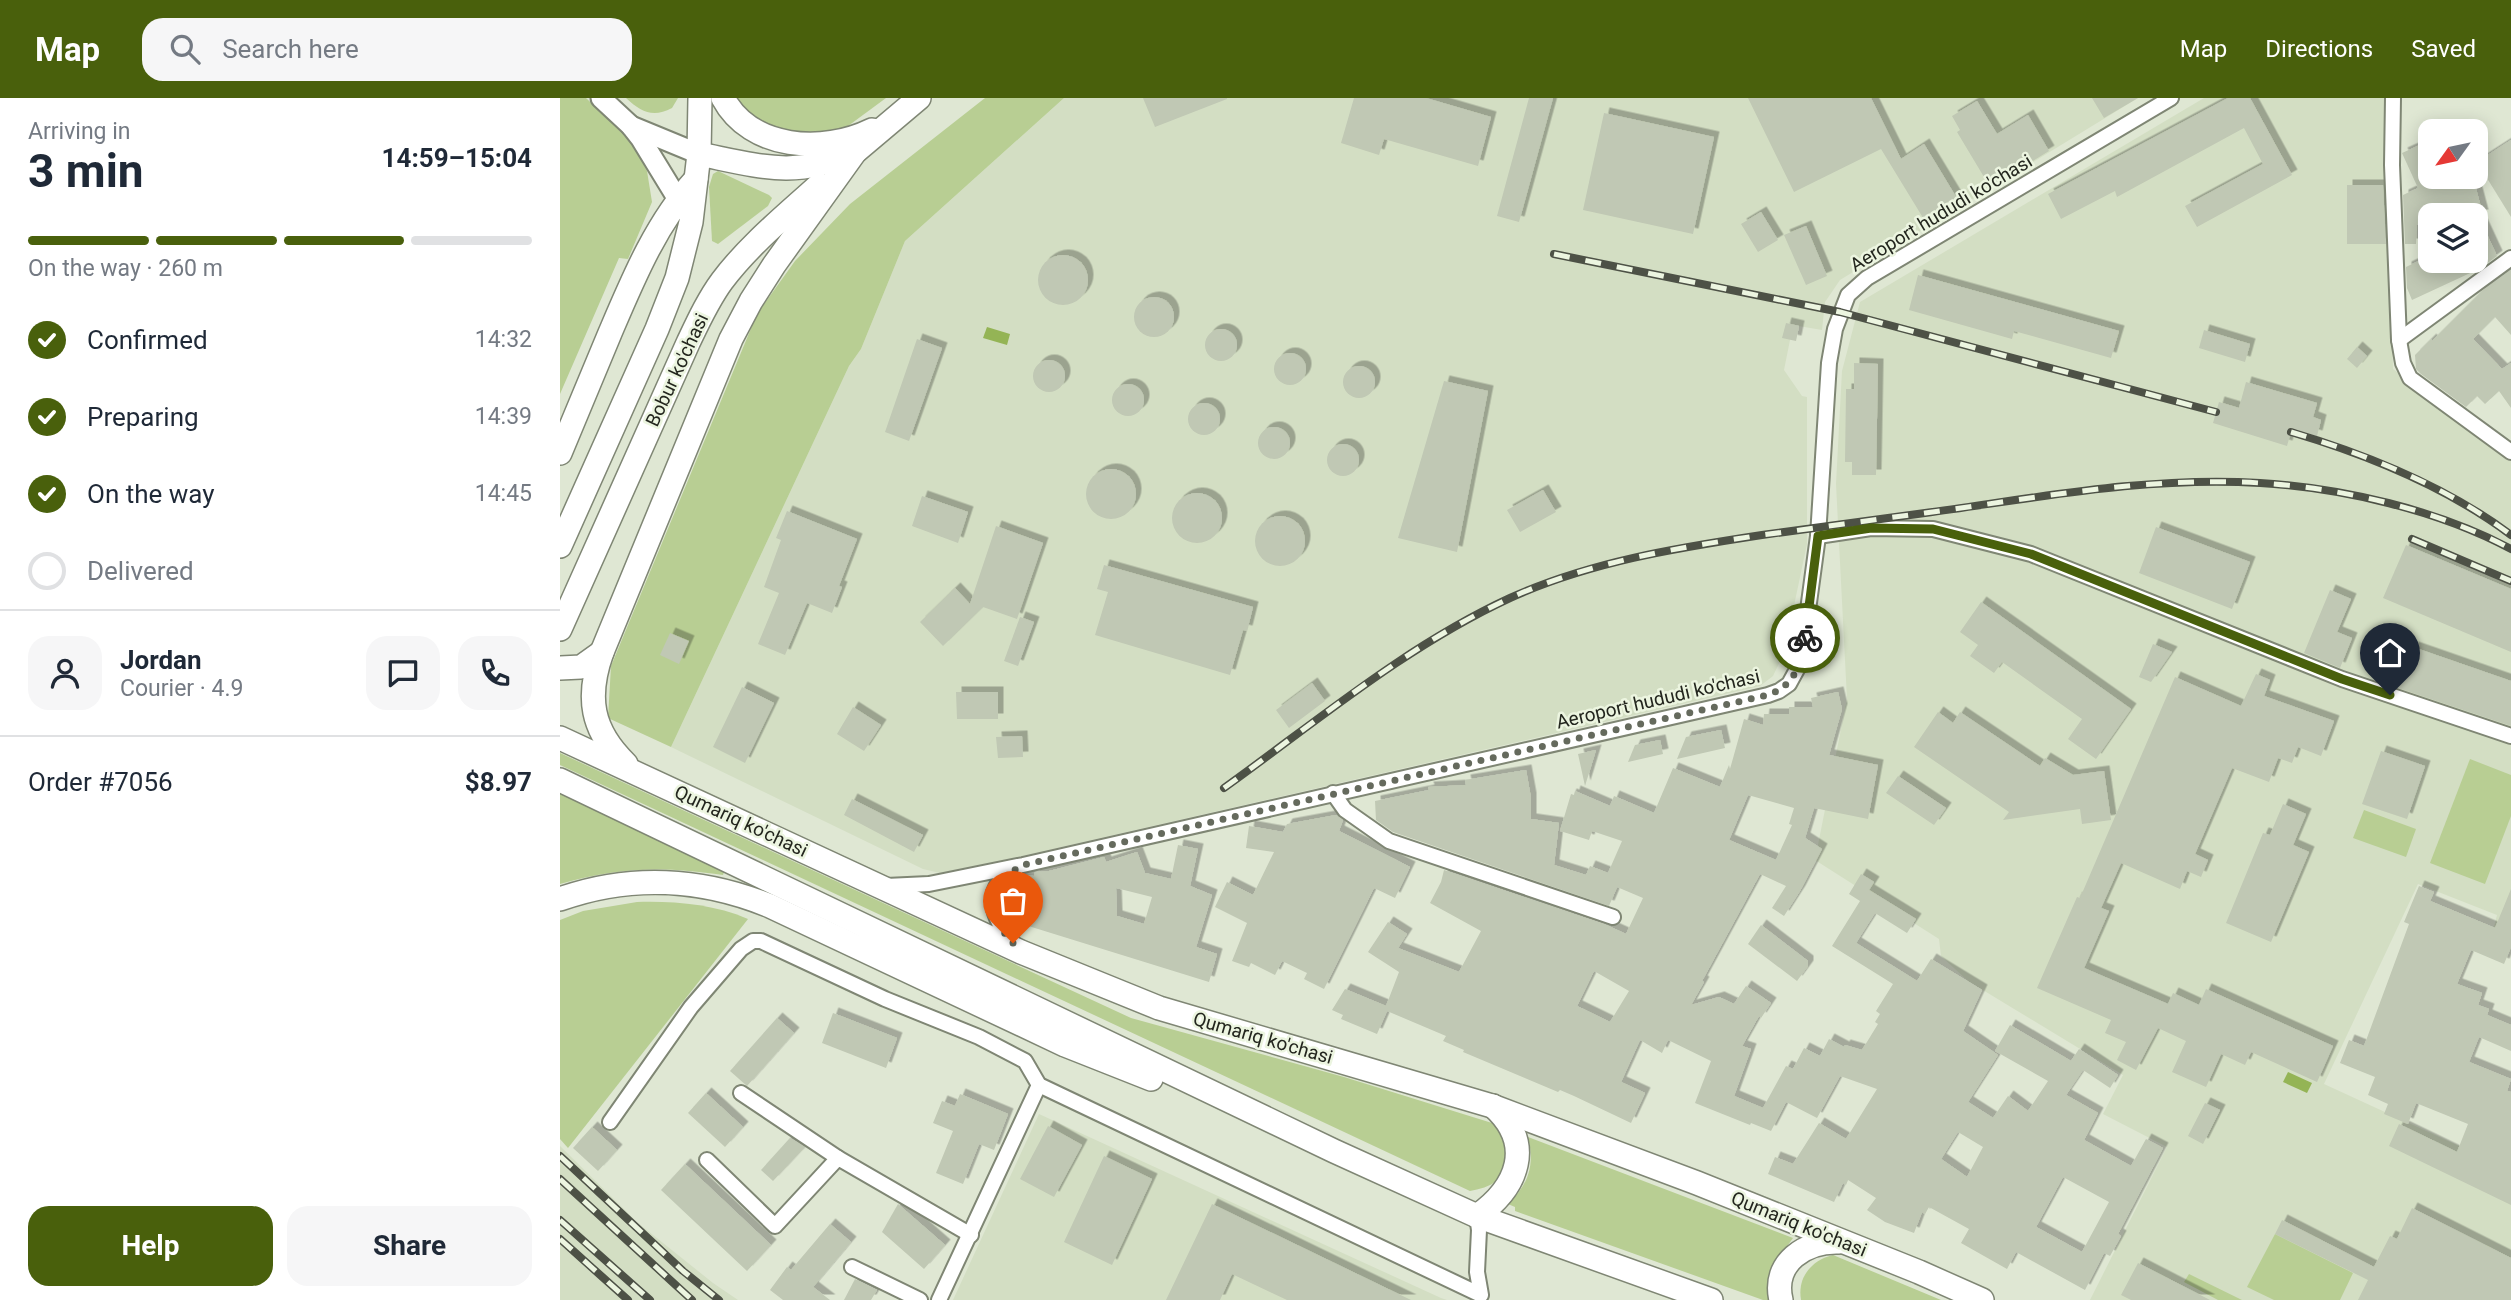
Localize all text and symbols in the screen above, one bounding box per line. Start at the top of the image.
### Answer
search box [142,18,632,81]
text: Map [35,30,100,69]
icon: search [166,30,204,68]
text: Search here [222,34,359,64]
text: Map [2180,35,2227,63]
text: Directions [2265,35,2373,63]
text: Saved [2411,35,2476,63]
text: Arriving in [28,118,131,145]
north arrow [2418,119,2488,189]
map controls [2418,119,2488,273]
text: 14:59–15:04 [382,143,532,173]
text: 3 min [28,144,144,198]
street label: Aeroport hududi ko'chasi [1846,150,2036,276]
button: layers [2418,203,2488,273]
text: On the way · 260 m [28,255,223,282]
street label: Bobur ko'chasi [641,310,713,430]
icon: check [28,321,66,359]
text: Confirmed [87,325,208,355]
text: 14:32 [475,326,532,353]
icon: check [28,398,66,436]
text: Preparing [87,402,199,432]
text: 14:39 [475,403,532,430]
icon: check [28,475,66,513]
text: On the way [87,479,215,509]
text: 14:45 [475,480,532,507]
text: Delivered [87,556,194,586]
courier [1770,603,1840,673]
icon: bike [1786,619,1824,657]
pin [2360,623,2420,695]
icon: home [2371,634,2409,672]
button: person [28,636,102,710]
button: chat [366,636,440,710]
button: phone [458,636,532,710]
text: Jordan [120,645,202,675]
street label: Aeroport hududi ko'chasi [1554,664,1762,734]
text: Courier · 4.9 [120,675,243,702]
text: Order #7056 [28,767,173,797]
text: $8.97 [465,767,532,797]
street label: Qumariq ko'chasi [671,780,811,862]
pin [983,871,1043,943]
icon: bag [994,882,1032,920]
street label: Qumariq ko'chasi [1190,1007,1336,1069]
street label: Qumariq ko'chasi [1728,1186,1870,1262]
button: Help [28,1206,273,1286]
button: Share [287,1206,532,1286]

